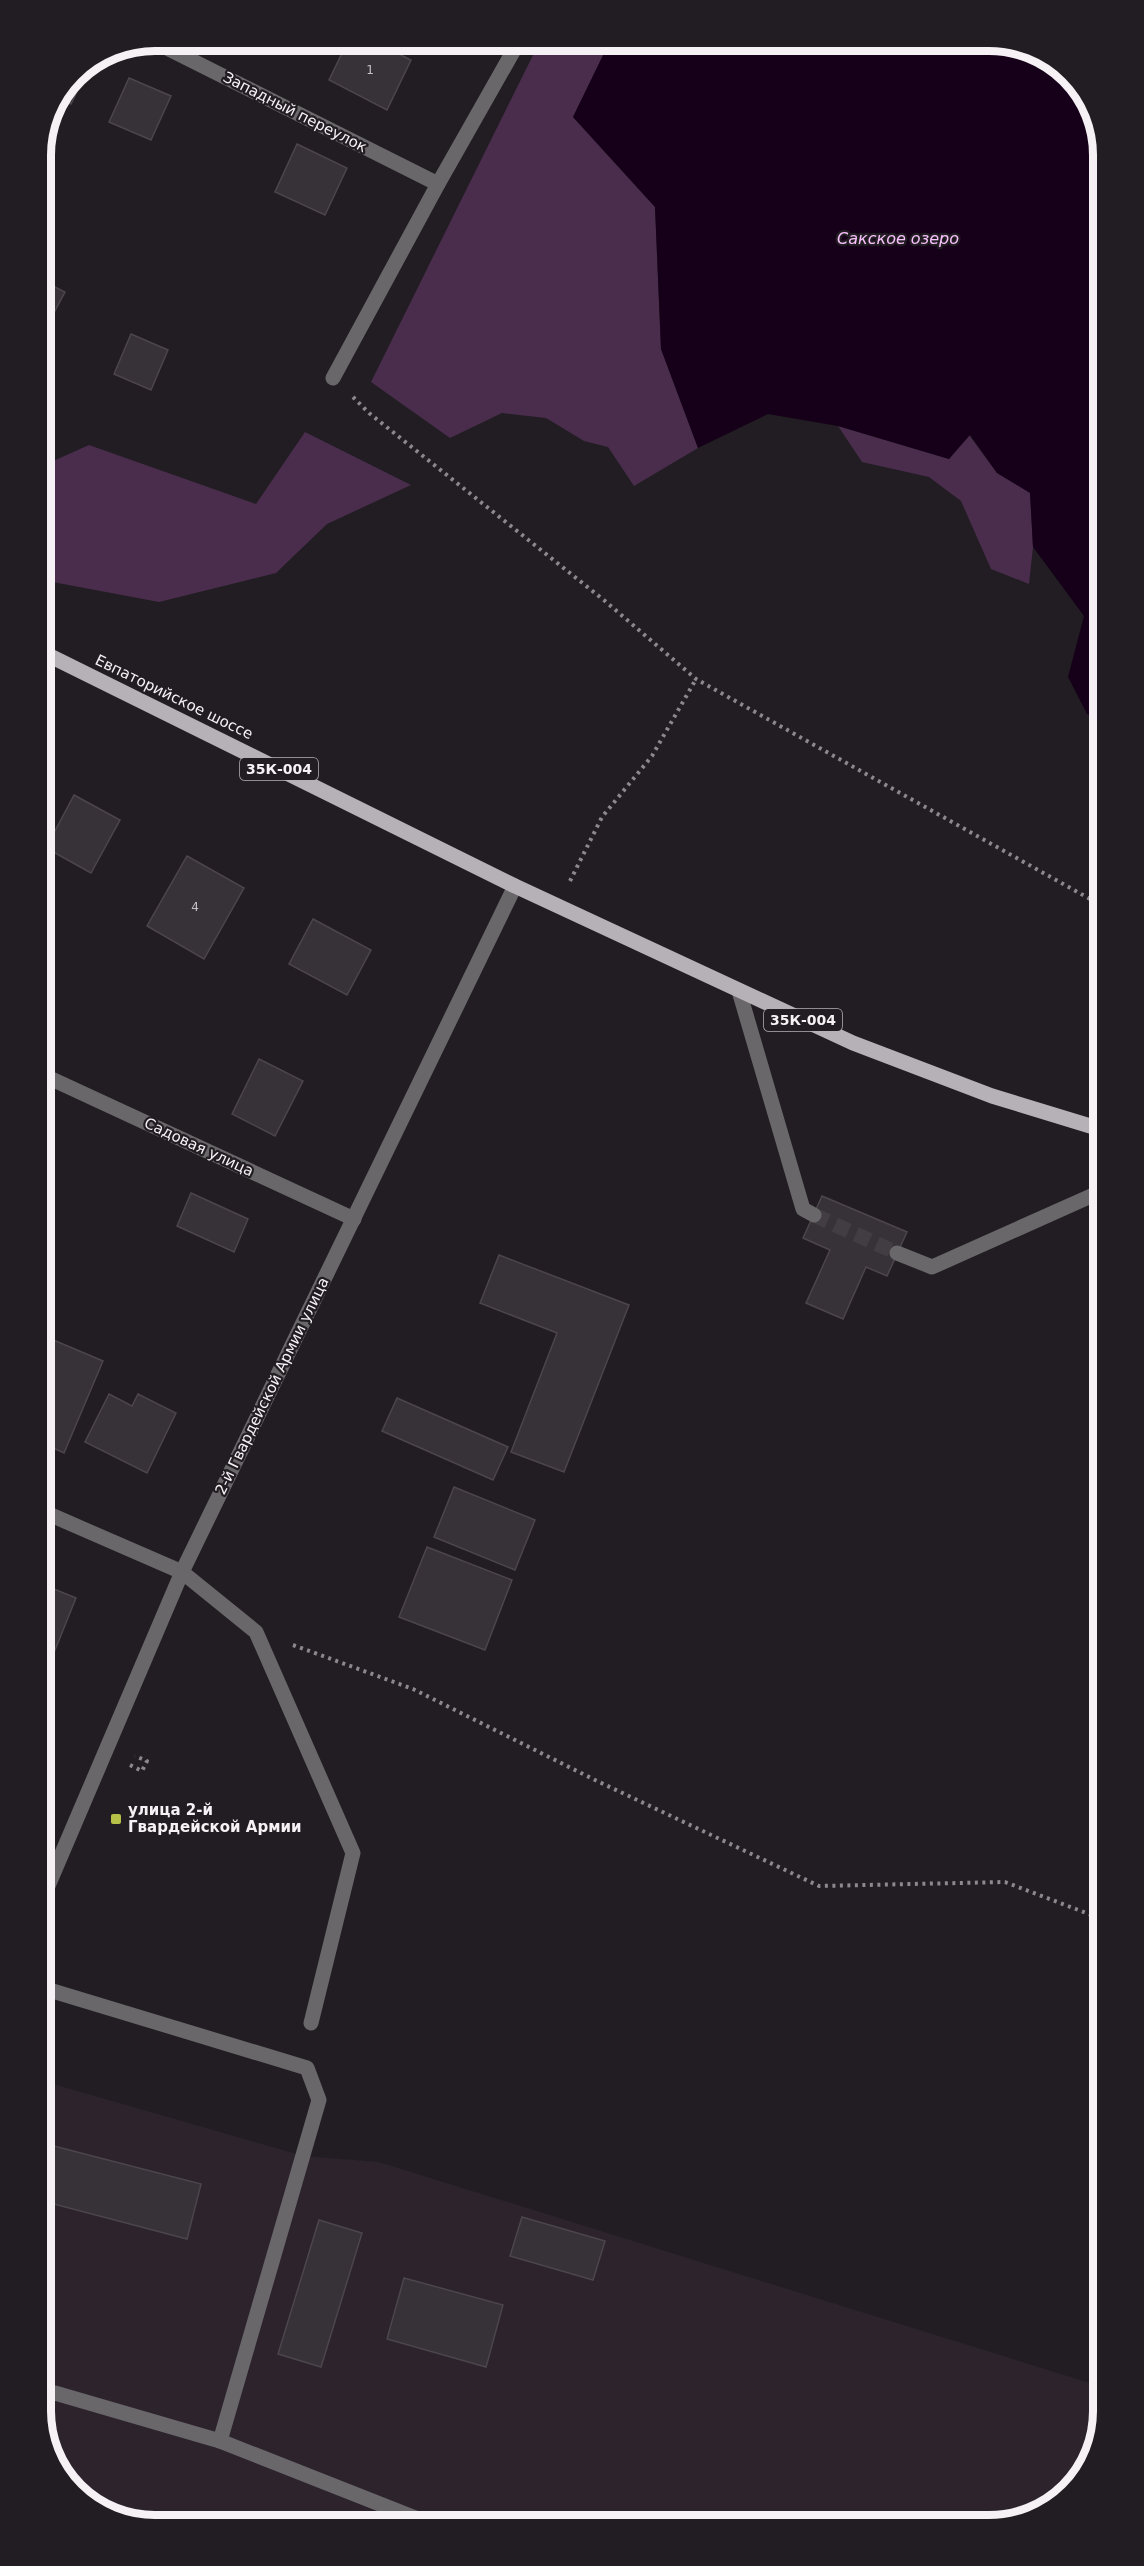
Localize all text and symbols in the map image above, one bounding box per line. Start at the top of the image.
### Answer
house number: 1 [366,63,374,77]
street label: Западный переулок [220,68,370,156]
water label: Сакское озеро [837,229,959,248]
street label: Евпаторийское шоссе [92,651,256,743]
road number: 35К-004 [240,758,318,780]
house number: 4 [191,900,199,914]
road number: 35К-004 [764,1009,842,1031]
street label: Садовая улица [141,1114,257,1180]
street label: 2-й Гвардейской Армии улица [211,1274,333,1498]
place label: улица 2-й Гвардейской Армии [128,1801,301,1836]
marker: улица 2-й Гвардейской Армии [109,1812,123,1826]

